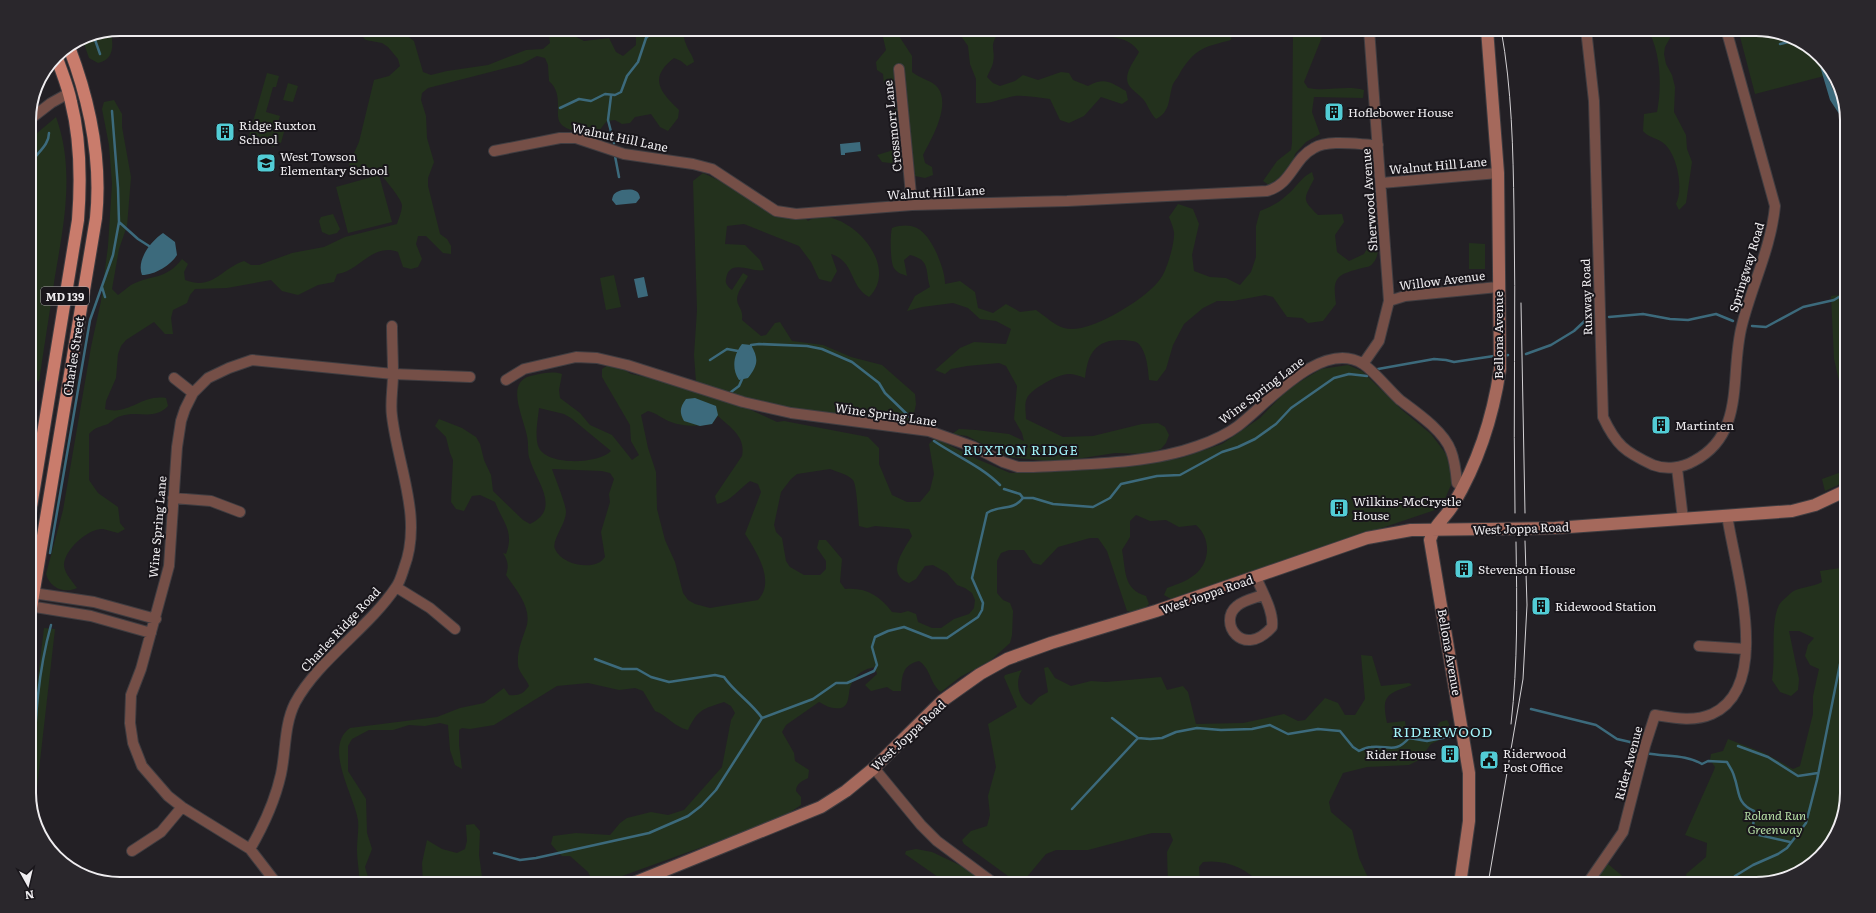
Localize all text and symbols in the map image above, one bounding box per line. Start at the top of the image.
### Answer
street label: Crossmorr Lane [878,79,906,173]
building icon: Hoflebower House [1323,101,1345,123]
place label: Hoflebower House [1348,103,1453,121]
place label: Ridge Ruxton School [239,116,316,148]
street label: Walnut Hill Lane [570,118,670,156]
building icon: Ridge Ruxton School [214,121,236,143]
place label: West Towson Elementary School [280,147,388,179]
street label: Sherwood Avenue [1356,148,1382,252]
school or university icon: West Towson Elementary School [255,152,277,174]
street label: Walnut Hill Lane [1388,152,1488,178]
street label: Walnut Hill Lane [887,180,985,204]
street label: Springway Road [1724,219,1768,314]
street label: Ruxway Road [1576,258,1596,336]
street label: Willow Avenue [1398,266,1486,294]
road number: MD 139 [41,287,89,305]
street label: Bellona Avenue [1489,291,1507,379]
street label: Charles Street [58,315,88,397]
street label: Wine Spring Lane [1215,352,1307,428]
street label: Wine Spring Lane [834,398,938,430]
building icon: Martinten [1650,414,1672,436]
place label: Martinten [1675,416,1734,434]
district label: RUXTON RIDGE [963,440,1079,459]
street label: Wine Spring Lane [144,475,170,579]
place label: Wilkins-McCrystle House [1353,492,1461,524]
building icon: Wilkins-McCrystle House [1328,497,1350,519]
street label: West Joppa Road [1473,517,1570,539]
building icon: Stevenson House [1453,558,1475,580]
place label: Stevenson House [1478,560,1576,578]
street label: West Joppa Road [1158,570,1256,618]
street label: Charles Ridge Road [296,582,385,675]
building icon: Ridewood Station [1530,595,1552,617]
place label: Ridewood Station [1555,597,1657,615]
street label: Bellona Avenue [1434,607,1466,697]
street label: West Joppa Road [867,695,950,774]
district label: RIDERWOOD [1393,721,1493,741]
street label: Rider Avenue [1609,724,1647,802]
building icon: Rider House [1439,743,1461,765]
place label: Riderwood Post Office [1503,744,1567,776]
place label: Rider House [1366,745,1436,763]
public building icon: Riderwood Post Office [1478,749,1500,771]
park label: Roland Run Greenway [1744,806,1806,838]
north arrow [8,865,48,905]
text: N [24,887,35,904]

